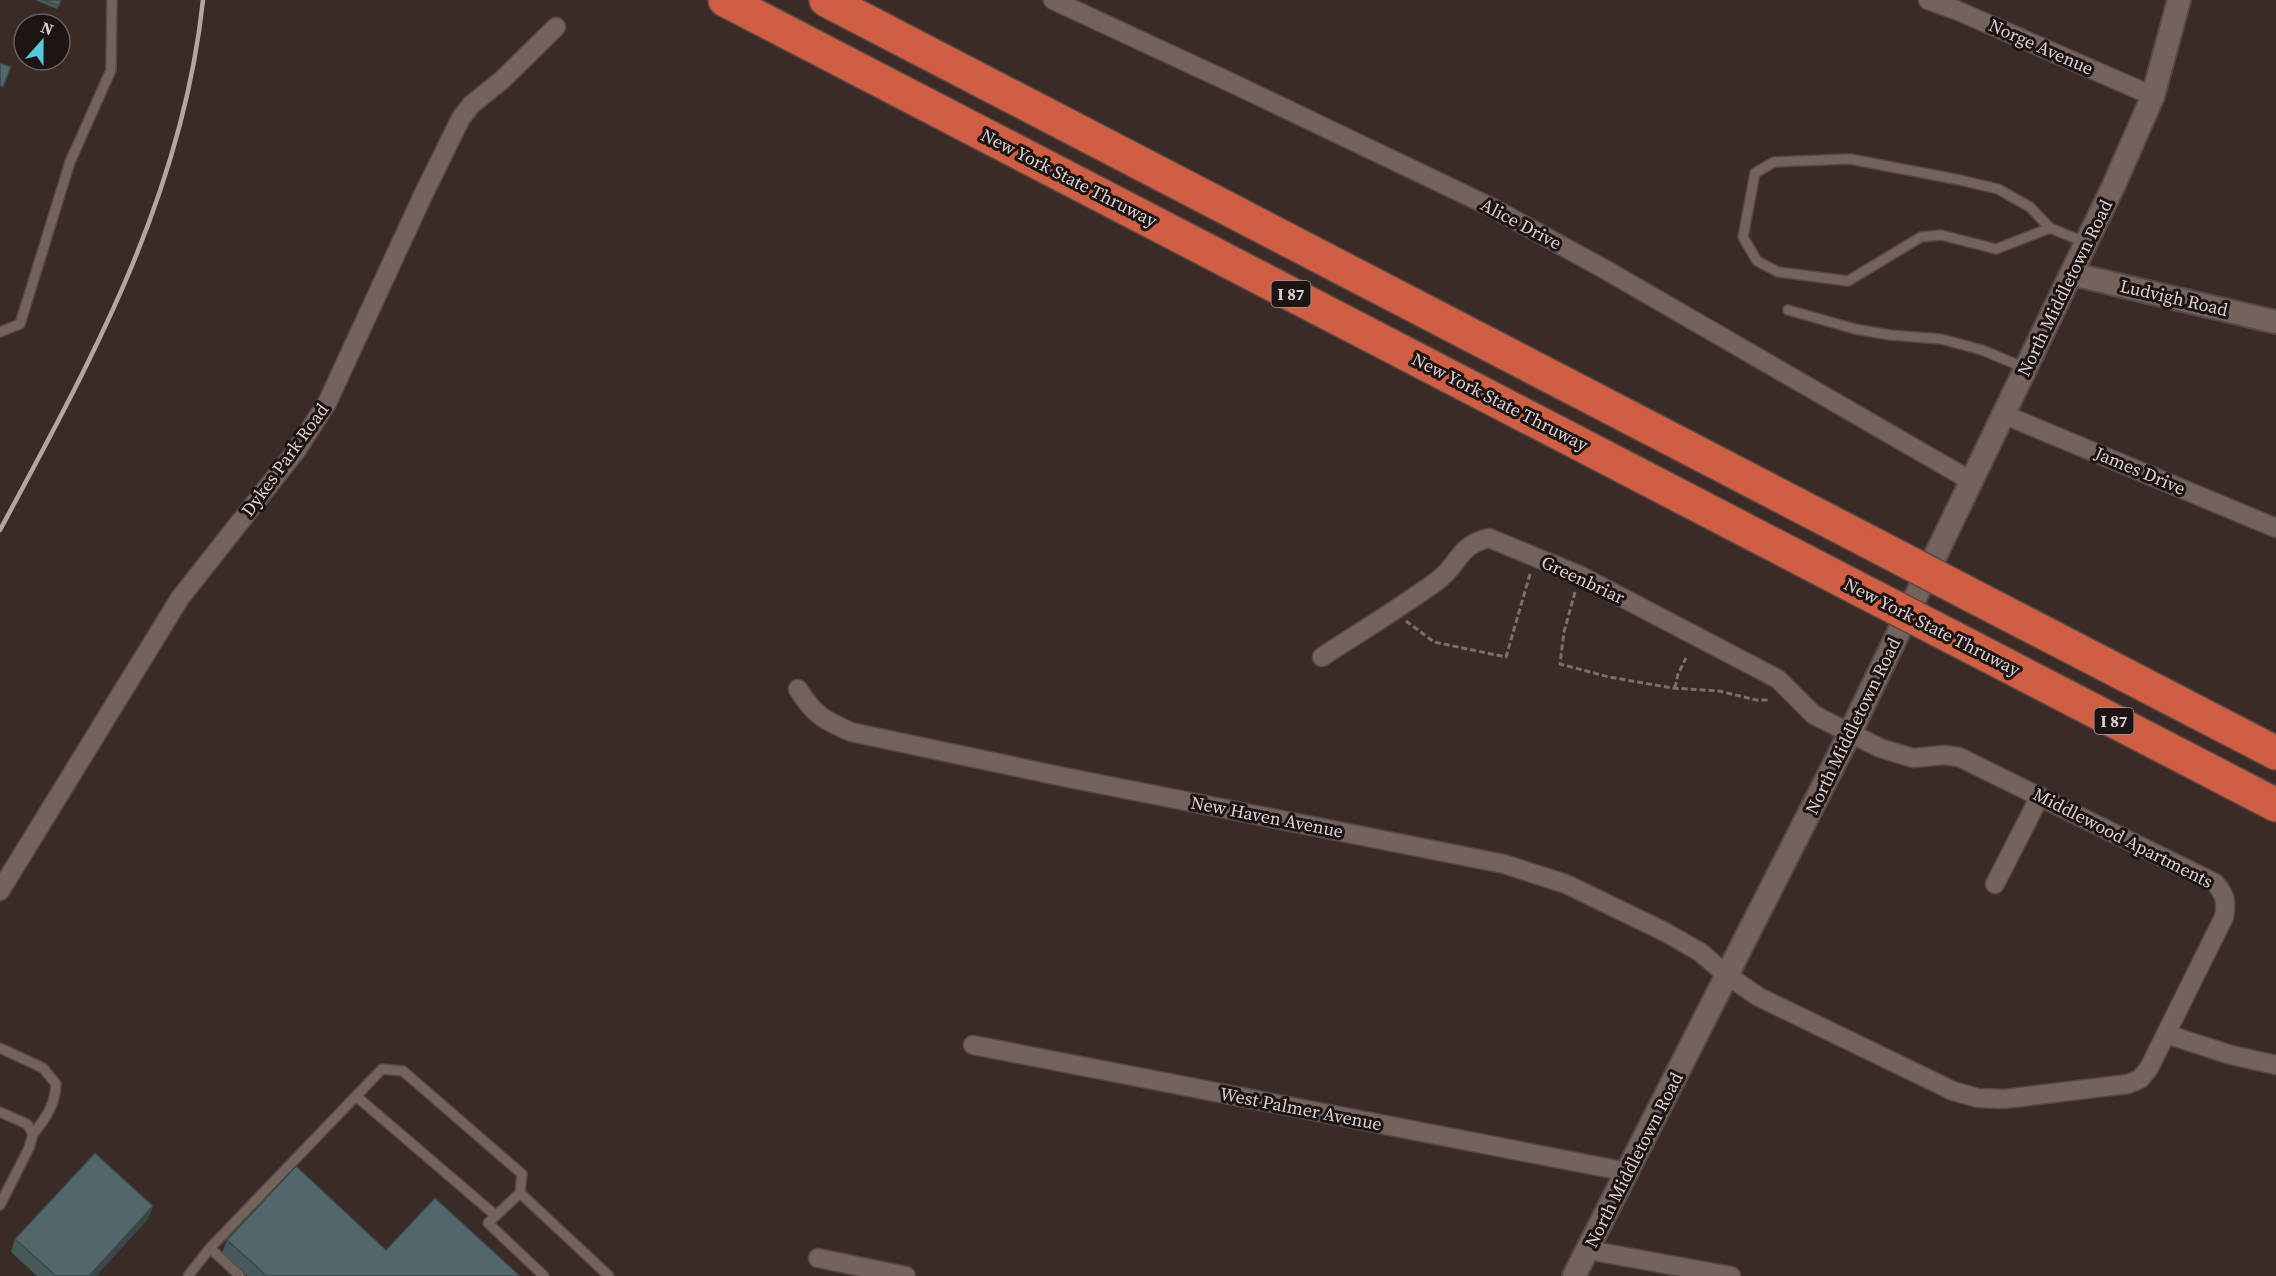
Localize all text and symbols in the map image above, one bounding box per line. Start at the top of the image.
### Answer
north arrow [12,12,72,72]
street label: Norge Avenue [1985,12,2097,81]
text: N [38,16,57,40]
street label: New York State Thruway [977,122,1162,233]
street label: Alice Drive [1476,192,1566,255]
street label: North Middletown Road [2011,195,2118,380]
street label: Ludvigh Road [2118,273,2231,322]
road number: I 87 [1272,281,1310,307]
street label: New York State Thruway [1408,346,1593,457]
street label: Dykes Park Road [235,398,334,521]
street label: James Drive [2090,440,2189,501]
street label: Greenbriar [1538,549,1629,610]
street label: New York State Thruway [1840,571,2025,682]
street label: North Middletown Road [1799,633,1906,818]
road number: I 87 [2094,708,2134,734]
street label: Middlewood Apartments [2029,781,2218,894]
street label: New Haven Avenue [1189,789,1345,844]
street label: North Middletown Road [1578,1068,1689,1252]
street label: West Palmer Avenue [1218,1081,1384,1136]

